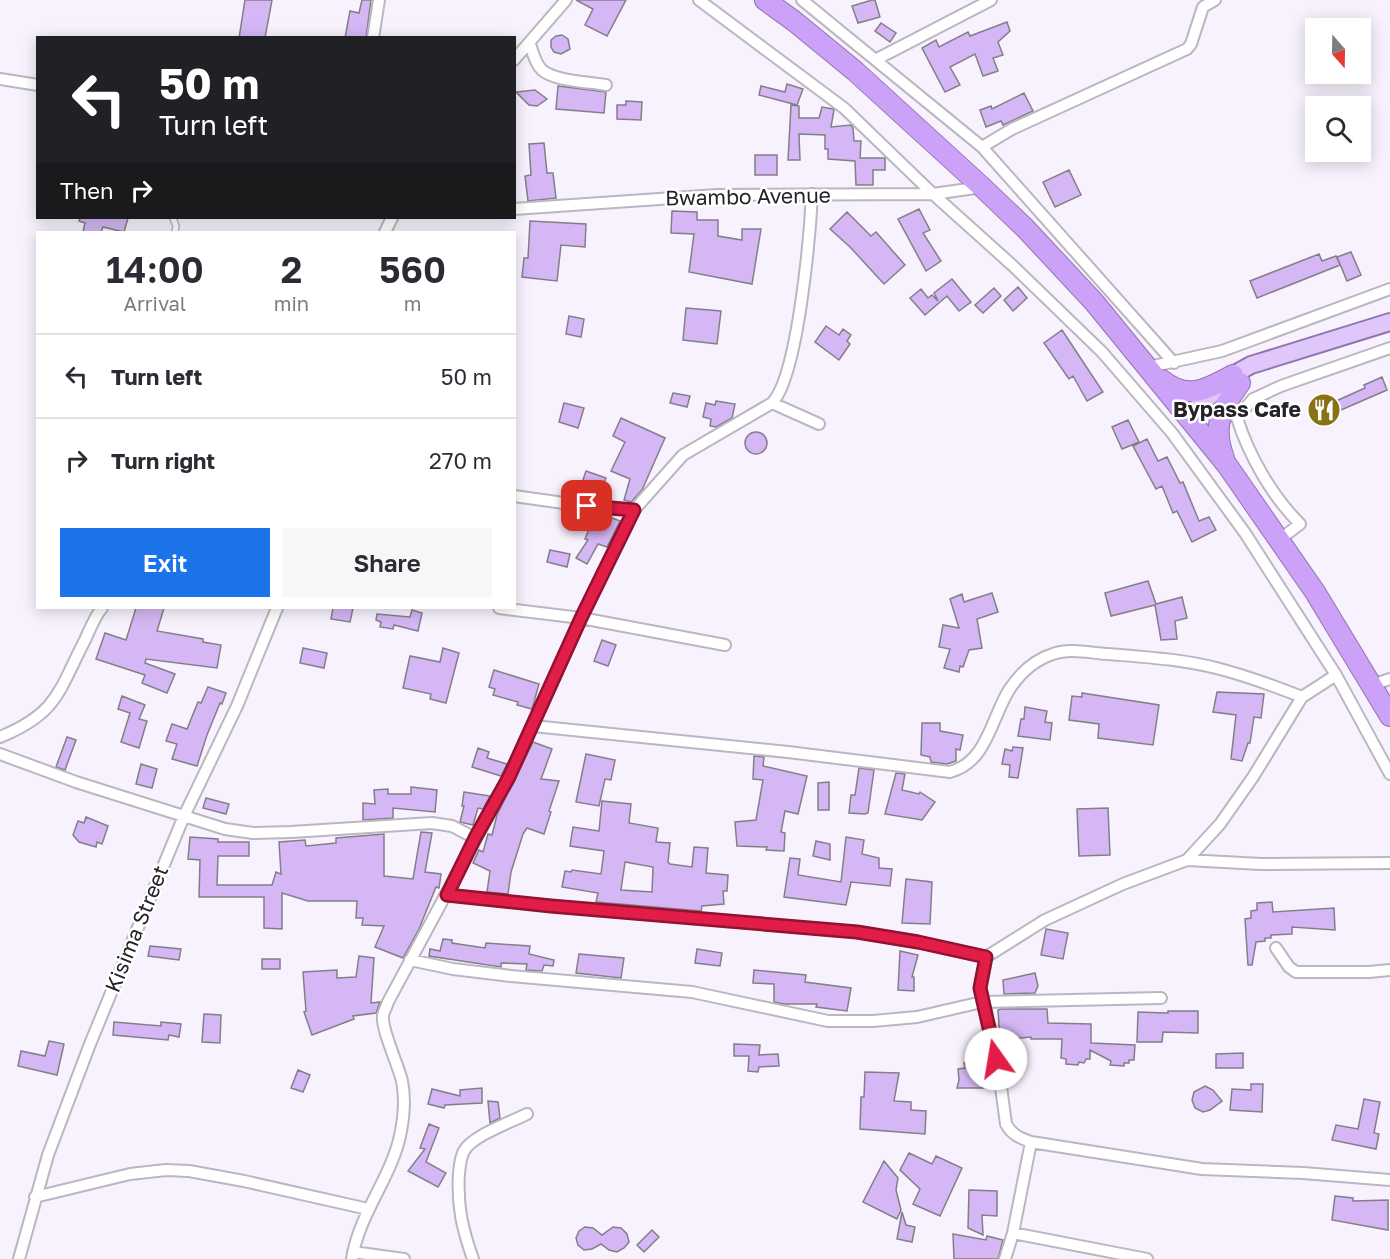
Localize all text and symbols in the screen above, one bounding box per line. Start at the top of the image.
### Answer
north arrow [1305,18,1371,84]
map controls [1305,18,1371,162]
text: 50 m [159,58,259,108]
icon: left [60,60,138,138]
button: search [1305,96,1371,162]
text: Turn left [159,109,268,141]
icon: right [125,174,158,207]
text: Then [60,177,113,204]
street label: Bwambo Avenue [665,182,831,210]
text: 14:00 [106,248,204,291]
text: 2 [281,248,302,291]
text: 560 [379,248,446,291]
text: Arrival [124,291,186,315]
text: min [274,291,309,315]
text: m [404,291,421,315]
icon: left [60,360,93,393]
text: Turn left [111,363,202,390]
text: 50 m [441,363,492,390]
restaurant icon: Bypass Cafe [1306,392,1342,428]
place label: Bypass Cafe [1173,396,1301,422]
icon: right [60,444,93,477]
text: Turn right [111,447,215,474]
text: 270 m [429,447,492,474]
pin [561,480,612,531]
icon: arrive [570,489,603,522]
button: Exit [60,528,270,597]
button: Share [282,528,492,597]
street label: Kisima Street [99,861,173,996]
position arrow [964,1027,1028,1091]

